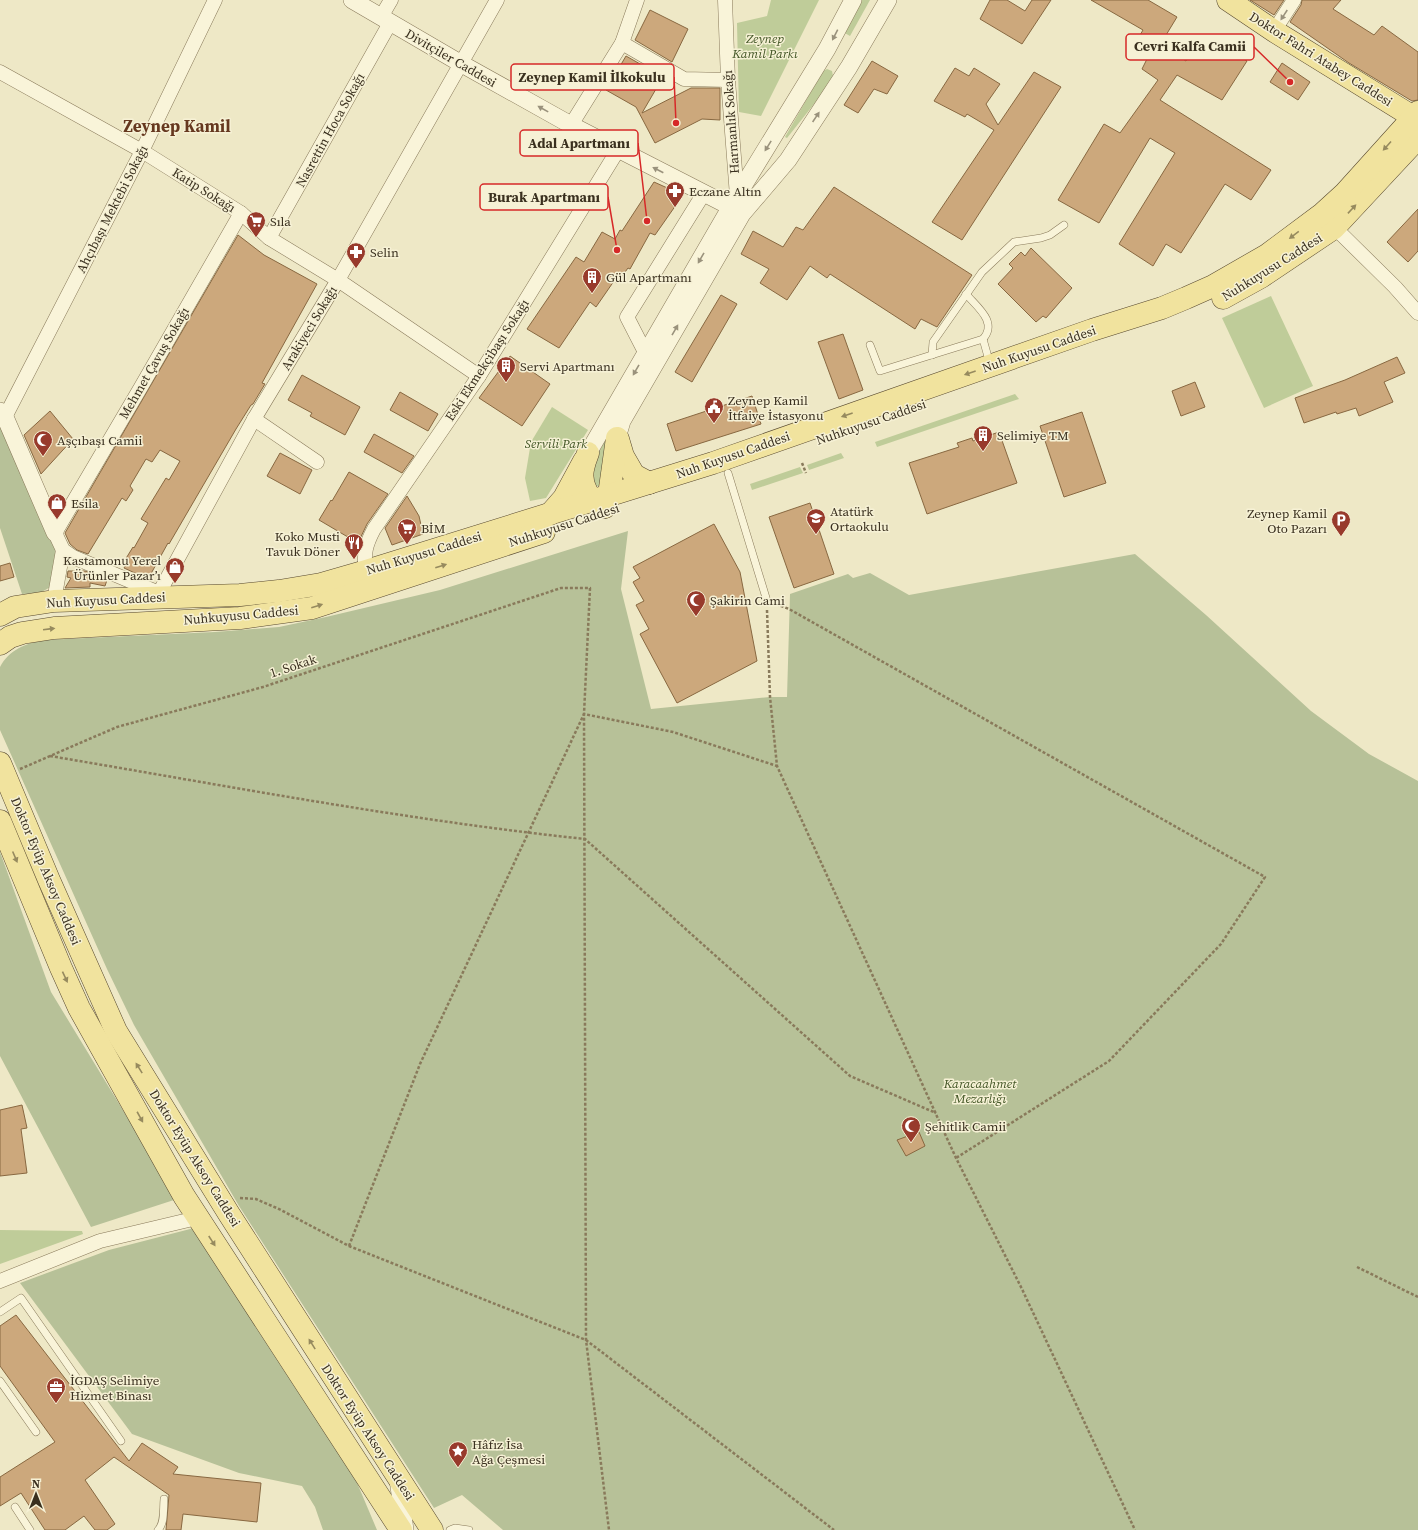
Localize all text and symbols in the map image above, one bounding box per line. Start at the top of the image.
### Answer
street label: Doktor Fahri Atabey Caddesi [1246,8,1396,110]
one-way arrow [1281,9,1288,21]
street label: Divitçiler Caddesi [402,25,500,91]
one-way arrow [832,29,838,40]
park label: Zeynep Kamil Parkı [731,30,798,62]
callout: Cevri Kalfa Camii [1126,34,1254,60]
text: Cevri Kalfa Camii [1134,36,1247,56]
callout: Zeynep Kamil İlkokulu [511,64,674,90]
text: Zeynep Kamil İlkokulu [518,67,666,87]
street label: Harmanlık Sokağı [719,69,743,174]
street label: Nasrettin Hoca Sokağı [292,70,369,190]
one-way arrow [538,106,549,113]
one-way arrow [813,112,820,123]
district label: Zeynep Kamil [123,114,231,138]
callout: Adal Apartmanı [520,130,638,156]
text: Adal Apartmanı [528,133,631,153]
one-way arrow [764,140,771,152]
one-way arrow [1383,141,1392,151]
street label: Ahçıbaşı Mektebi Sokağı [72,142,152,276]
street label: Katip Sokağı [169,164,239,216]
one-way arrow [653,167,664,173]
pharmacy icon: Eczane Altın [664,180,686,208]
place label: Eczane Altın [689,183,762,200]
callout: Burak Apartmanı [480,184,608,210]
text: Burak Apartmanı [488,187,601,207]
one-way arrow [1347,204,1356,215]
supermarket icon: Sıla [245,210,267,238]
place label: Sıla [270,213,291,230]
street label: Nuhkuyusu Caddesi [1219,229,1325,305]
one-way arrow [1288,231,1299,240]
pharmacy icon: Selin [345,241,367,269]
place label: Selin [370,244,399,261]
one-way arrow [698,252,705,264]
building icon: Gül Apartmanı [581,266,603,294]
place label: Gül Apartmanı [606,269,692,286]
street label: Arakiyeci Sokağı [277,283,341,373]
street label: Eski Ekmekçibaşı Sokağı [441,296,533,424]
street label: Mehmet Çavuş Sokağı [115,304,193,422]
street label: Nuh Kuyusu Caddesi [980,321,1098,377]
one-way arrow [671,324,678,336]
building icon: Servi Apartmanı [495,355,517,383]
place label: Servi Apartmanı [520,358,615,375]
one-way arrow [633,364,640,376]
one-way arrow [963,370,975,376]
place label: Zeynep Kamil İtfaiye İstasyonu [728,392,824,424]
street label: Nuhkuyusu Caddesi [814,395,928,449]
public building icon: Zeynep Kamil İtfaiye İstasyonu [703,396,725,424]
one-way arrow [840,413,852,419]
building icon: Selimiye TM [972,424,994,452]
street label: Nuh Kuyusu Caddesi [674,427,792,483]
place label: Selimiye TM [997,427,1069,444]
mosque icon: Aşçıbaşı Camii [32,429,54,457]
place label: Aşçıbaşı Camii [57,432,142,449]
park label: Servili Park [525,435,588,452]
shop icon: Esila [46,492,68,520]
place label: Esila [71,495,99,512]
street label: Nuhkuyusu Caddesi [507,499,622,551]
place label: Atatürk Ortaokulu [830,503,889,535]
place label: Zeynep Kamil Oto Pazarı [1247,505,1327,537]
school or university icon: Atatürk Ortaokulu [805,507,827,535]
parking icon: Zeynep Kamil Oto Pazarı [1330,509,1352,537]
supermarket icon: BİM [396,517,418,545]
place label: BİM [421,520,446,537]
street label: Nuh Kuyusu Caddesi [364,527,484,579]
place label: Koko Musti Tavuk Döner [266,528,340,560]
restaurant icon: Koko Musti Tavuk Döner [343,532,365,560]
place label: Kastamonu Yerel Ürünler Pazar’ı [63,552,161,584]
shop icon: Kastamonu Yerel Ürünler Pazar’ı [164,556,186,584]
one-way arrow [435,562,447,568]
street label: Nuh Kuyusu Caddesi [46,588,166,612]
mosque icon: Şakirin Cami [685,589,707,617]
place label: Şakirin Cami [710,592,785,609]
street label: Nuhkuyusu Caddesi [183,601,299,628]
one-way arrow [312,603,324,609]
one-way arrow [43,626,55,632]
street label: 1. Sokak [268,650,319,681]
street label: Doktor Eyüp Aksoy Caddesi [7,794,85,948]
one-way arrow [12,852,18,863]
one-way arrow [62,972,68,983]
one-way arrow [135,1063,143,1073]
park label: Karacaahmet Mezarlığı [943,1075,1017,1107]
street label: Doktor Eyüp Aksoy Caddesi [146,1086,244,1230]
one-way arrow [136,1111,143,1122]
mosque icon: Şehitlik Camii [900,1115,922,1143]
place label: Şehitlik Camii [925,1118,1006,1135]
one-way arrow [208,1236,216,1246]
one-way arrow [308,1339,316,1349]
street label: Doktor Eyüp Aksoy Caddesi [318,1361,419,1503]
place label: İGDAŞ Selimiye Hizmet Binası [70,1372,160,1404]
office icon: İGDAŞ Selimiye Hizmet Binası [45,1376,67,1404]
place label: Hâfız İsa Ağa Çeşmesi [472,1436,545,1468]
place icon: Hâfız İsa Ağa Çeşmesi [447,1440,469,1468]
north arrow [16,1474,56,1514]
text: N [32,1477,40,1492]

